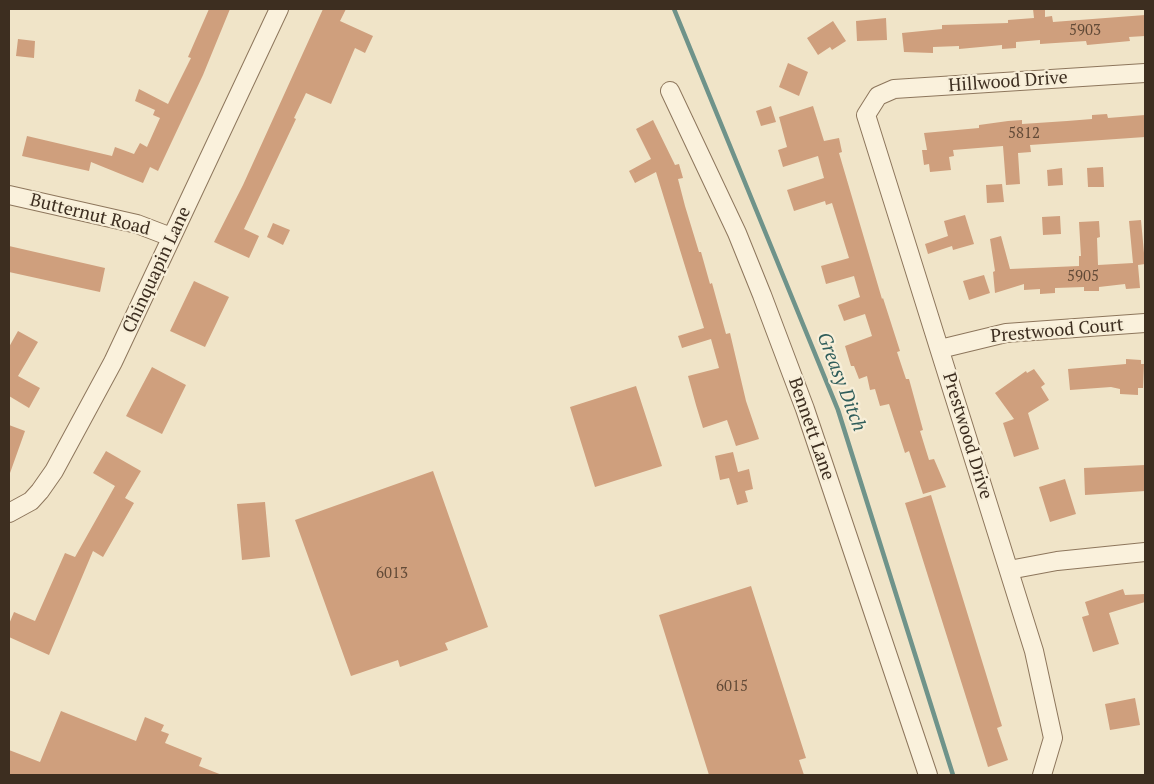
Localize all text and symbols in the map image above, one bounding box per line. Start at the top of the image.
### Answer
house number: 5903 [1069,22,1101,40]
street label: Hillwood Drive [948,67,1068,97]
house number: 5812 [1008,125,1040,143]
street label: Butternut Road [28,190,152,240]
street label: Chinquapin Lane [118,203,196,337]
house number: 5905 [1067,268,1099,286]
street label: Prestwood Court [990,314,1124,348]
water label: Greasy Ditch [812,329,870,435]
street label: Prestwood Drive [937,370,997,502]
street label: Bennett Lane [783,375,839,483]
house number: 6013 [376,565,408,583]
house number: 6015 [716,678,748,696]

